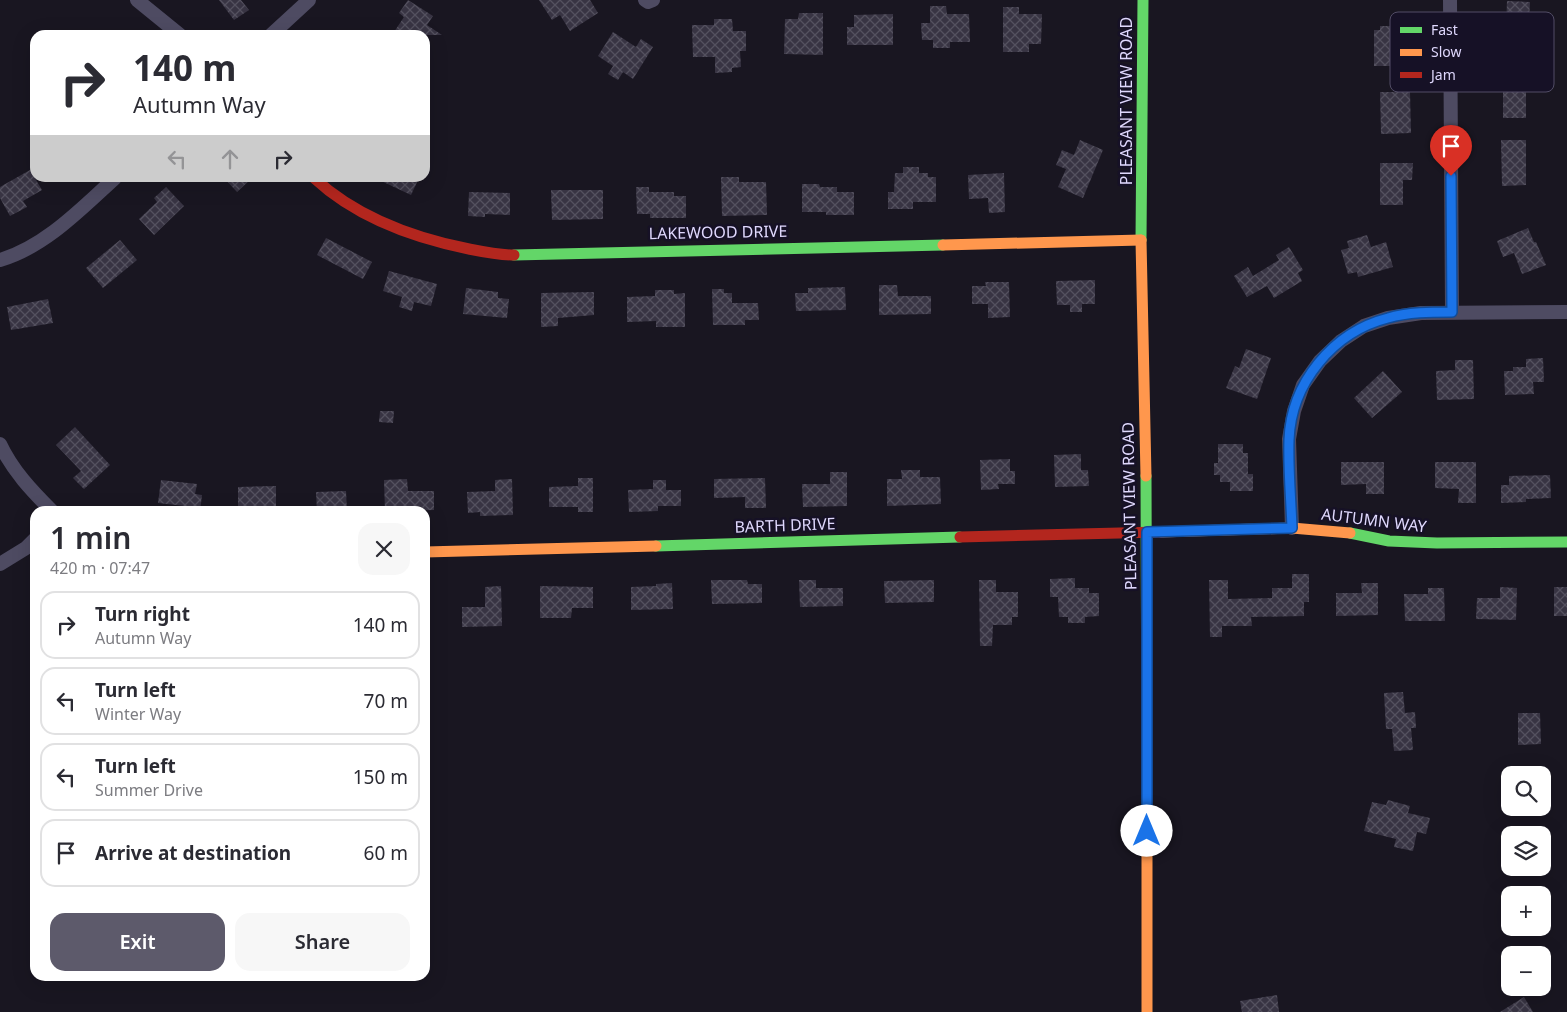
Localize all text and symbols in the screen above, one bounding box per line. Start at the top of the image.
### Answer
legend [1390,12,1554,92]
street label: PLEASANT VIEW ROAD [1115,17,1137,185]
text: Fast [1431,20,1458,39]
text: Slow [1431,42,1462,61]
text: 140 m [133,44,236,91]
icon: right [50,50,115,115]
text: Jam [1429,65,1456,84]
text: Autumn Way [133,89,266,119]
pin [1430,125,1472,176]
icon: arrive [1437,132,1465,160]
icon: left [163,145,191,173]
icon: ahead [216,145,244,173]
icon: right [269,145,297,173]
street label: LAKEWOOD DRIVE [649,220,787,244]
street label: PLEASANT VIEW ROAD [1117,422,1141,590]
street label: AUTUMN WAY [1320,503,1429,537]
street label: BARTH DRIVE [734,512,836,538]
text: 1 min [50,517,131,558]
button: close [358,523,410,575]
text: 420 m · 07:47 [50,557,150,579]
text: Turn right [95,601,190,627]
icon: right [52,611,80,639]
text: 140 m [353,612,408,638]
text: Autumn Way [95,627,191,649]
text: Turn left [95,677,176,703]
icon: left [52,687,80,715]
text: 70 m [364,688,408,714]
text: Winter Way [95,703,181,725]
text: Turn left [95,753,176,779]
icon: left [52,763,80,791]
text: 150 m [353,764,408,790]
map controls [1501,766,1551,996]
button: search [1501,766,1551,816]
text: Summer Drive [95,779,203,801]
position arrow [1120,804,1172,856]
button: layers [1501,826,1551,876]
icon: arrive [52,839,80,867]
text: Arrive at destination [95,840,291,866]
text: 60 m [364,840,408,866]
button: + [1501,886,1551,936]
button: Exit [50,913,225,971]
button: Share [235,913,410,971]
button: − [1501,946,1551,996]

